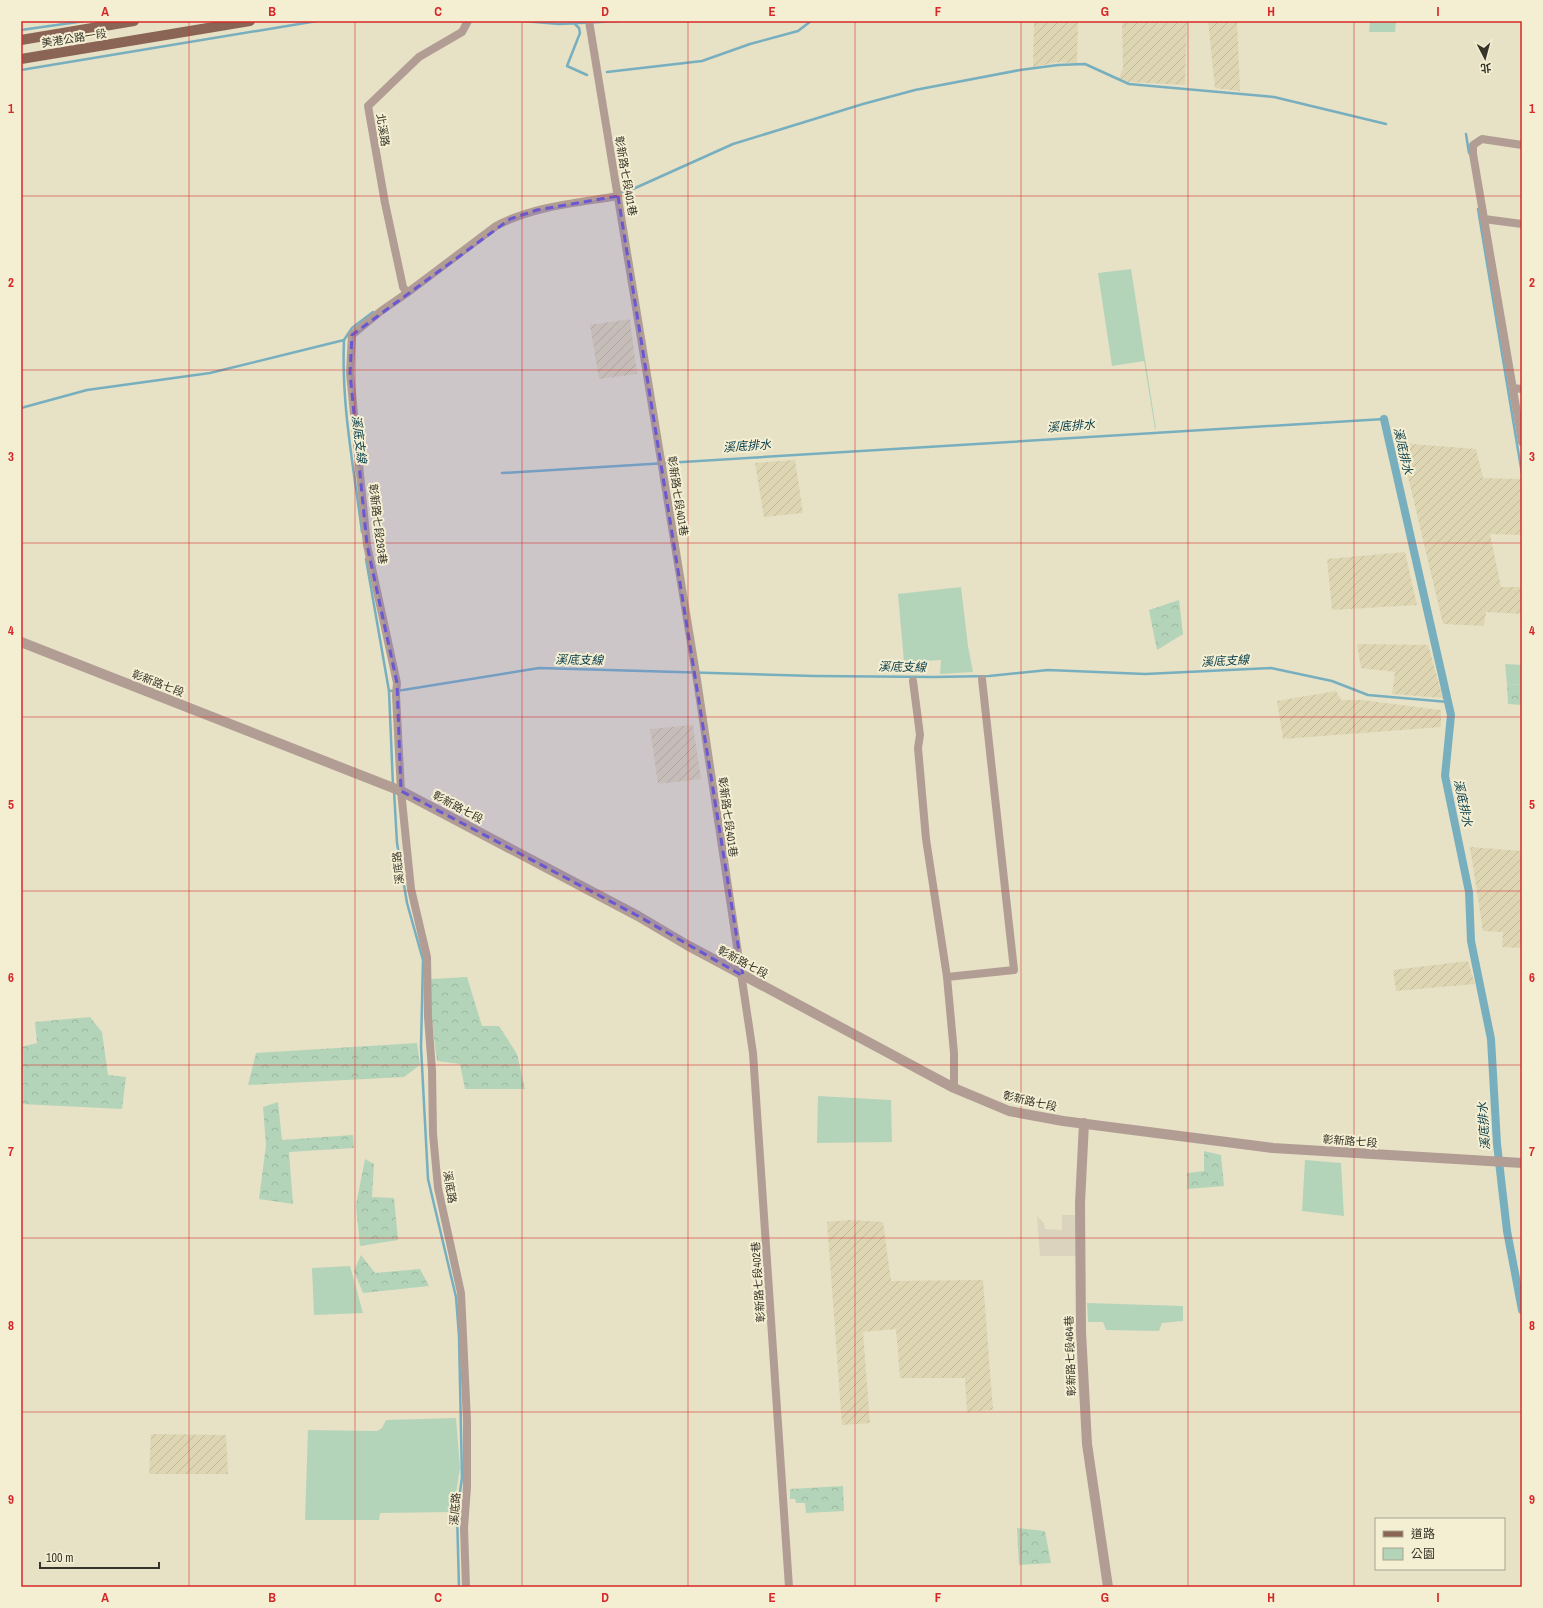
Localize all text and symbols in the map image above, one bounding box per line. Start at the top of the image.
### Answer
text: A [101,3,109,20]
text: B [268,3,276,20]
text: C [434,3,442,20]
text: D [601,3,609,20]
text: E [768,3,776,20]
text: F [935,3,942,20]
text: G [1101,3,1109,20]
text: H [1267,3,1275,20]
text: I [1437,3,1440,20]
street label: 美港公路一段 [40,26,108,50]
north arrow [1465,38,1505,78]
text: 北 [1480,60,1492,75]
text: 1 [8,100,14,117]
text: 1 [1529,100,1535,117]
street label: 北溪路 [374,113,392,147]
street label: 彰新路七段401巷 [612,135,640,217]
text: 2 [8,274,14,291]
text: 2 [1529,274,1535,291]
water label: 溪底支線 [348,414,370,466]
water label: 溪底排水 [1046,416,1096,436]
water label: 溪底排水 [1390,426,1416,477]
water label: 溪底排水 [722,436,772,456]
text: 3 [8,448,14,465]
text: 3 [1529,448,1535,465]
street label: 彰新路七段401巷 [665,455,691,537]
street label: 彰新路七段293巷 [366,483,390,565]
text: 4 [8,622,14,639]
text: 4 [1529,622,1535,639]
water label: 溪底支線 [555,652,605,668]
water label: 溪底支線 [1201,652,1251,670]
water label: 溪底支線 [878,659,928,675]
street label: 彰新路七段 [130,667,186,699]
street label: 彰新路七段401巷 [715,776,741,858]
water label: 溪底排水 [1450,778,1476,829]
street label: 彰新路七段 [430,788,486,826]
text: 5 [8,796,14,813]
text: 5 [1529,796,1535,813]
street label: 溪底路 [389,851,407,885]
street label: 彰新路七段 [715,943,771,981]
text: 6 [8,969,14,986]
text: 6 [1529,969,1535,986]
street label: 彰新路七段 [1002,1088,1058,1114]
water label: 溪底排水 [1474,1101,1494,1151]
street label: 彰新路七段 [1322,1132,1378,1150]
text: 7 [8,1143,14,1160]
text: 7 [1529,1143,1535,1160]
street label: 溪底路 [441,1170,459,1204]
street label: 彰新路七段402巷 [748,1241,768,1323]
street label: 彰新路七段464巷 [1062,1315,1078,1397]
text: 8 [8,1317,14,1334]
text: 8 [1529,1317,1535,1334]
text: 9 [8,1491,14,1508]
text: 9 [1529,1491,1535,1508]
street label: 溪底路 [447,1492,463,1526]
legend [1375,1518,1505,1570]
text: 道路 [1411,1526,1435,1542]
scale bar [40,1544,159,1570]
text: 公園 [1411,1546,1435,1562]
text: 100 m [46,1550,73,1566]
text: A [101,1589,109,1606]
text: B [268,1589,276,1606]
text: C [434,1589,442,1606]
text: D [601,1589,609,1606]
text: E [768,1589,776,1606]
text: F [935,1589,942,1606]
text: G [1101,1589,1109,1606]
text: H [1267,1589,1275,1606]
text: I [1437,1589,1440,1606]

